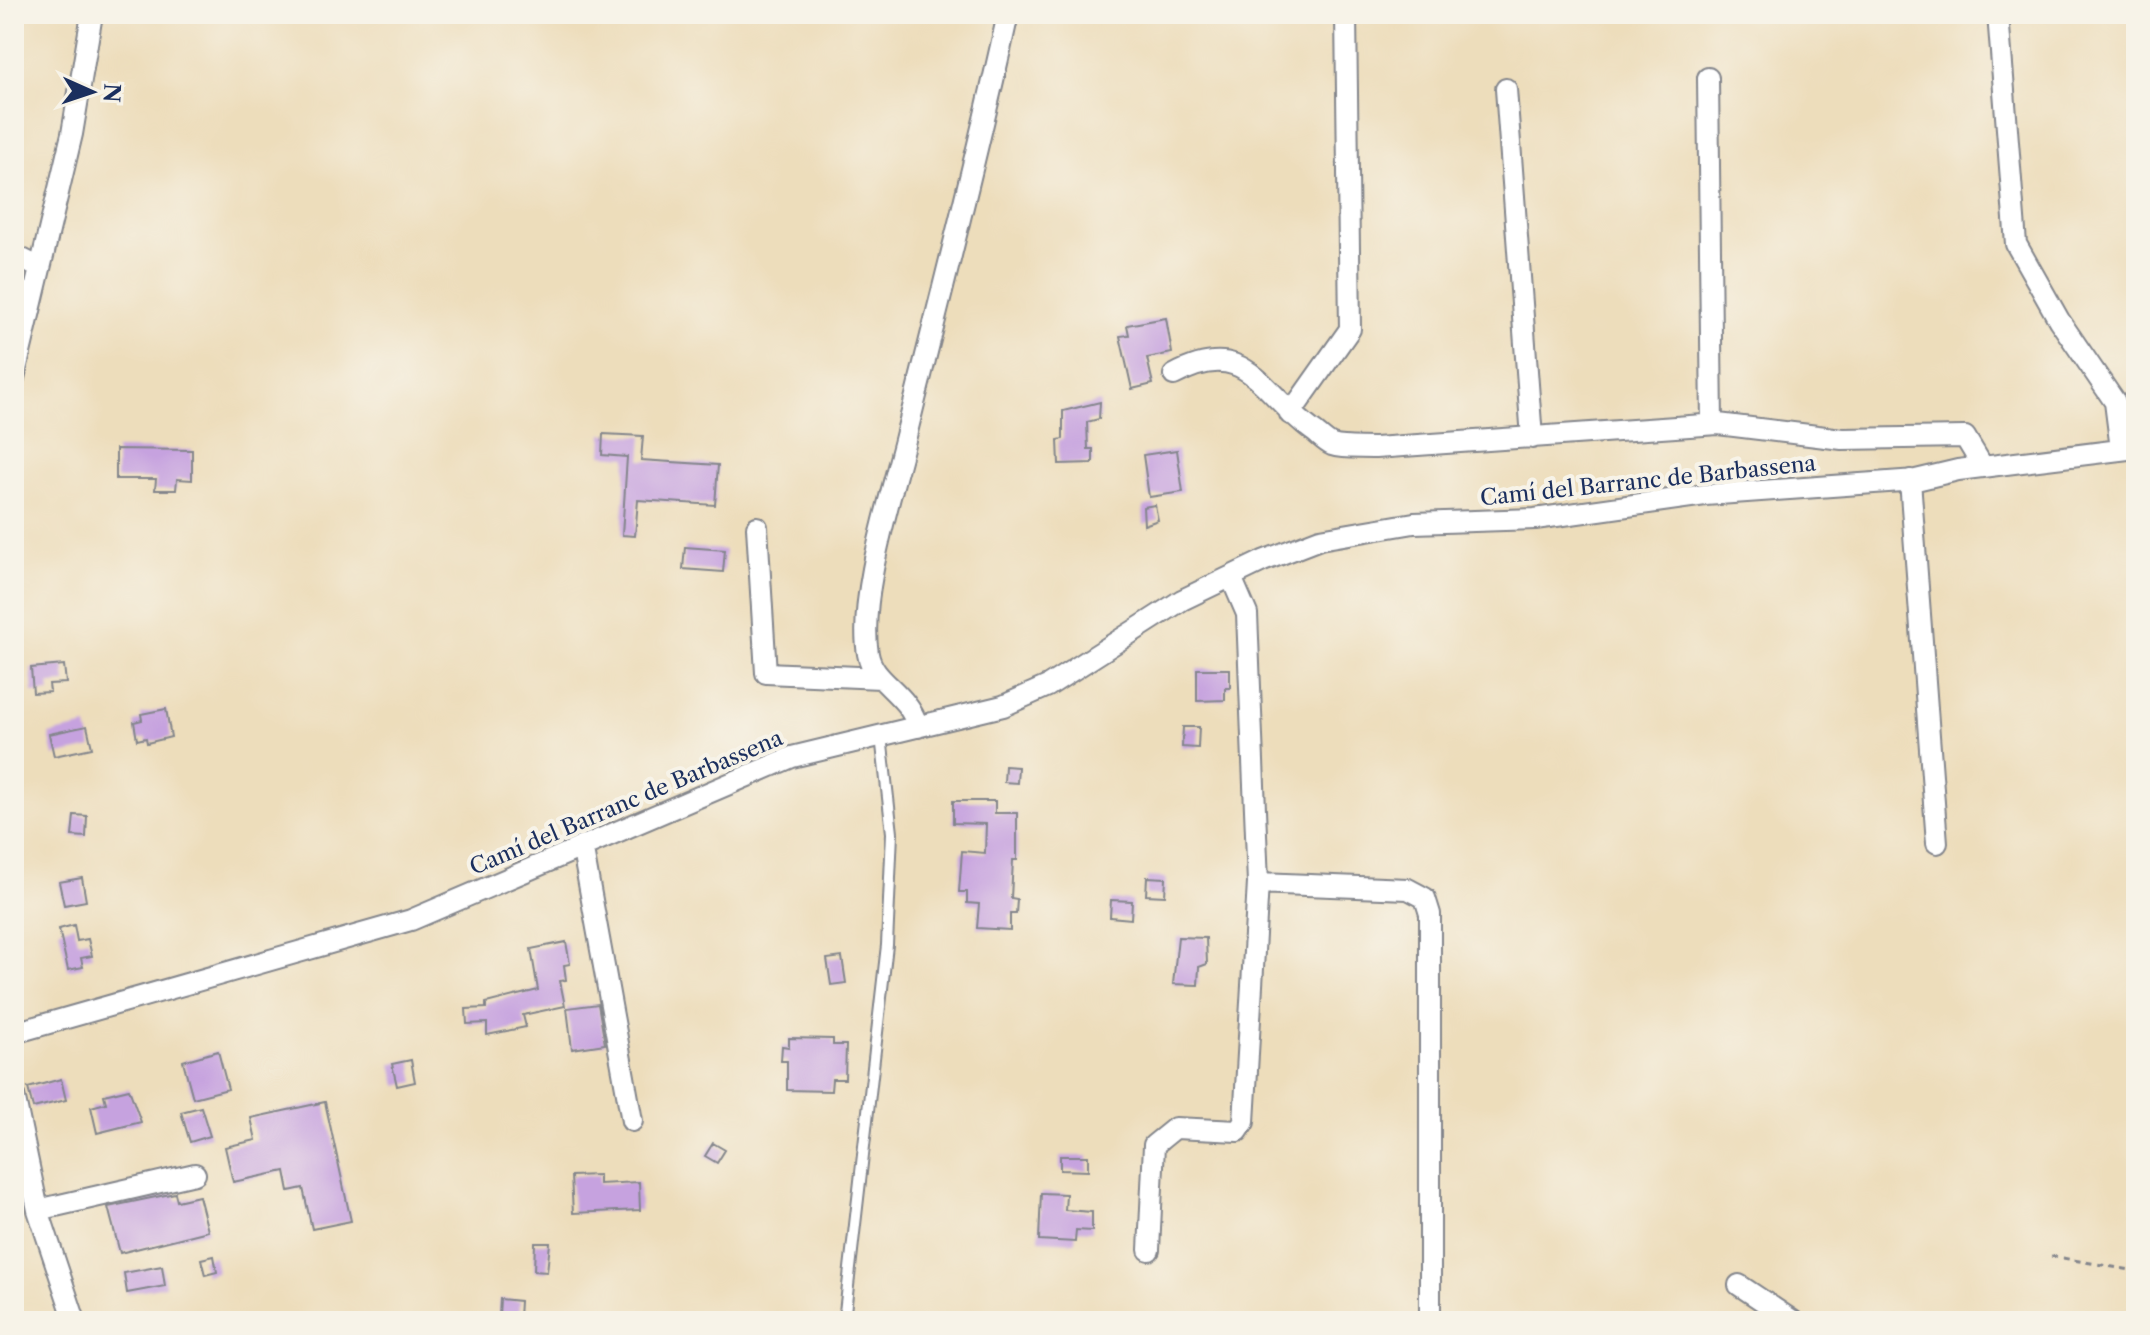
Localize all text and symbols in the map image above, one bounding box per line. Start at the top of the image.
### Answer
north arrow [52,52,132,132]
text: N [97,83,125,103]
street label: Camí del Barranc de Barbassena [1479,449,1818,512]
street label: Camí del Barranc de Barbassena [466,724,787,881]

